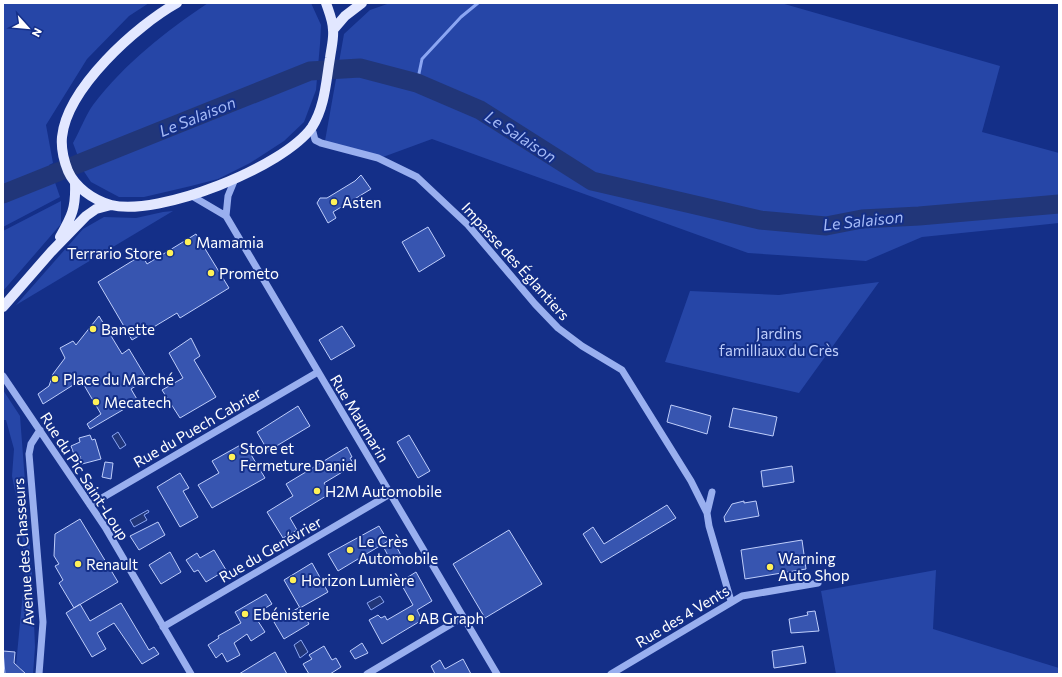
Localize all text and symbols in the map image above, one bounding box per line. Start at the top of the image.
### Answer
north arrow [8,8,48,48]
text: N [30,26,45,39]
water label: Le Salaison [156,92,238,140]
water label: Le Salaison [482,106,560,166]
place label: Asten [342,193,382,211]
marker: Asten [329,197,339,207]
street label: Impasse des Églantiers [458,198,575,324]
water label: Le Salaison [822,206,904,234]
place label: Mamamia [196,233,264,251]
marker: Mamamia [183,237,193,247]
place label: Terrario Store [67,244,162,262]
marker: Terrario Store [165,248,175,258]
place label: Prometo [219,264,279,282]
marker: Prometo [206,268,216,278]
place label: Banette [101,320,155,338]
marker: Banette [88,324,98,334]
park label: Jardins familliaux du Crès [719,324,839,359]
place label: Place du Marché [63,370,174,388]
street label: Rue Maumarin [327,371,393,465]
marker: Place du Marché [50,374,60,384]
street label: Rue du Puech Cabrier [130,383,264,471]
place label: Mecatech [104,393,171,411]
marker: Mecatech [91,397,101,407]
street label: Rue du Pic Saint-Loup [37,409,133,543]
place label: Store et Fermeture Daniel [240,439,357,474]
marker: Store et Fermeture Daniel [227,452,237,462]
street label: Avenue des Chasseurs [9,477,37,627]
place label: H2M Automobile [325,482,442,500]
marker: H2M Automobile [312,486,322,496]
street label: Rue du Genévrier [215,512,325,586]
place label: Le Crès Automobile [358,532,438,567]
marker: Le Crès Automobile [345,545,355,555]
place label: Warning Auto Shop [778,549,850,584]
place label: Renault [86,555,138,573]
marker: Renault [73,559,83,569]
marker: Warning Auto Shop [765,562,775,572]
place label: Horizon Lumière [301,571,414,589]
marker: Horizon Lumière [288,575,298,585]
street label: Rue des 4 Vents [632,581,732,651]
place label: Ebénisterie [253,605,330,623]
marker: Ebénisterie [240,609,250,619]
place label: AB Graph [419,609,484,627]
marker: AB Graph [406,613,416,623]

